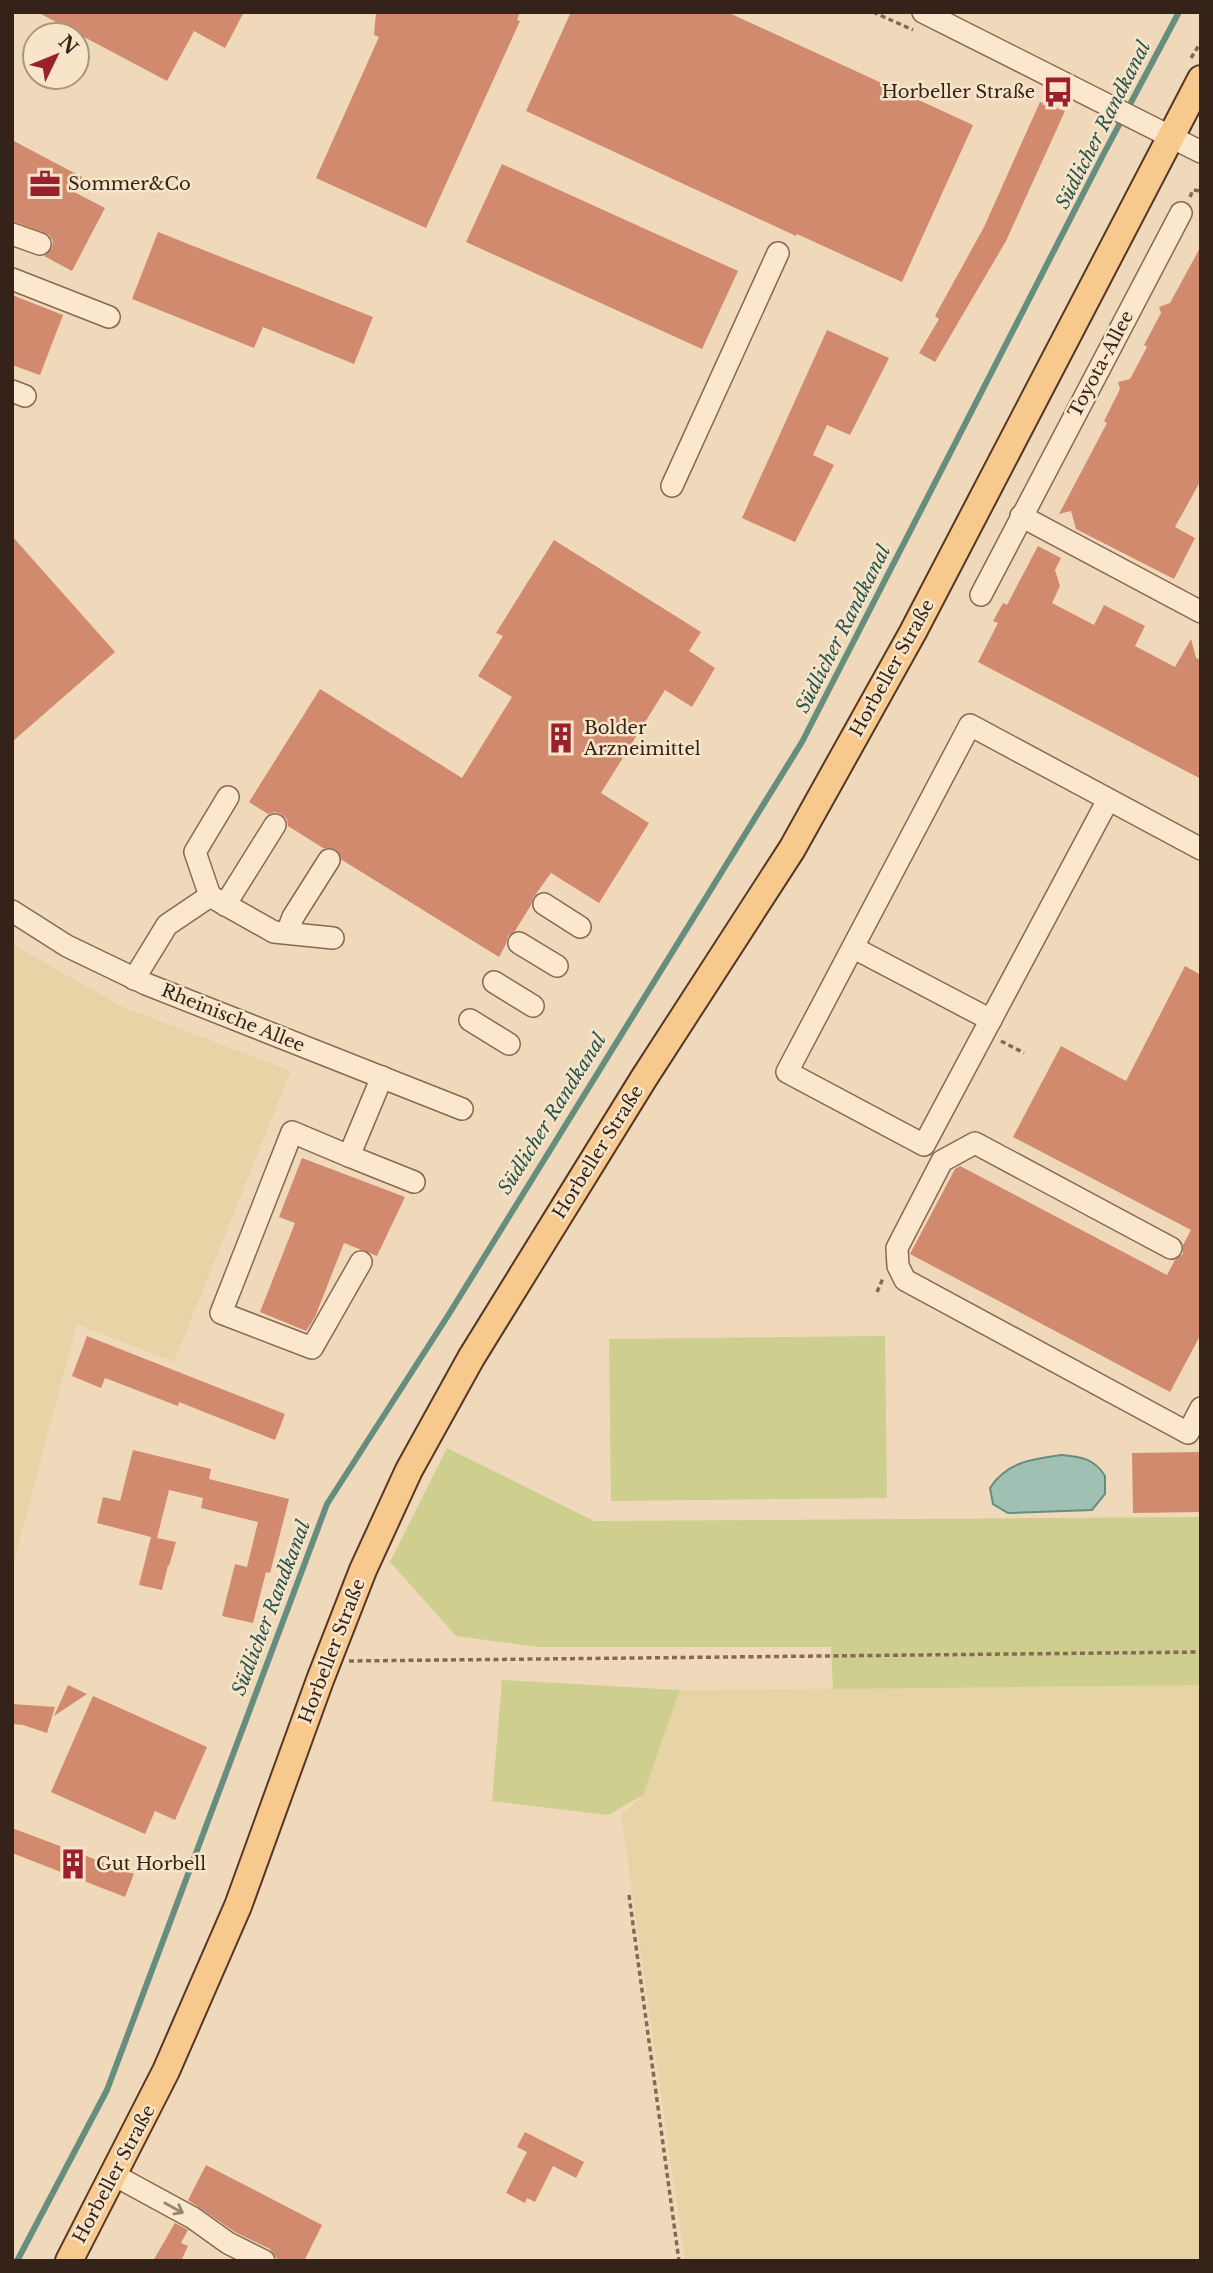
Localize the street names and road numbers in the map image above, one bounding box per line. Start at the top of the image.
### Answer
street label: Toyota-Allee [1064,307,1138,421]
street label: Horbeller Straße [845,596,939,740]
street label: Rheinische Allee [158,979,308,1057]
street label: Horbeller Straße [548,1081,648,1223]
street label: Horbeller Straße [294,1575,370,1727]
street label: Horbeller Straße [68,2101,160,2247]

